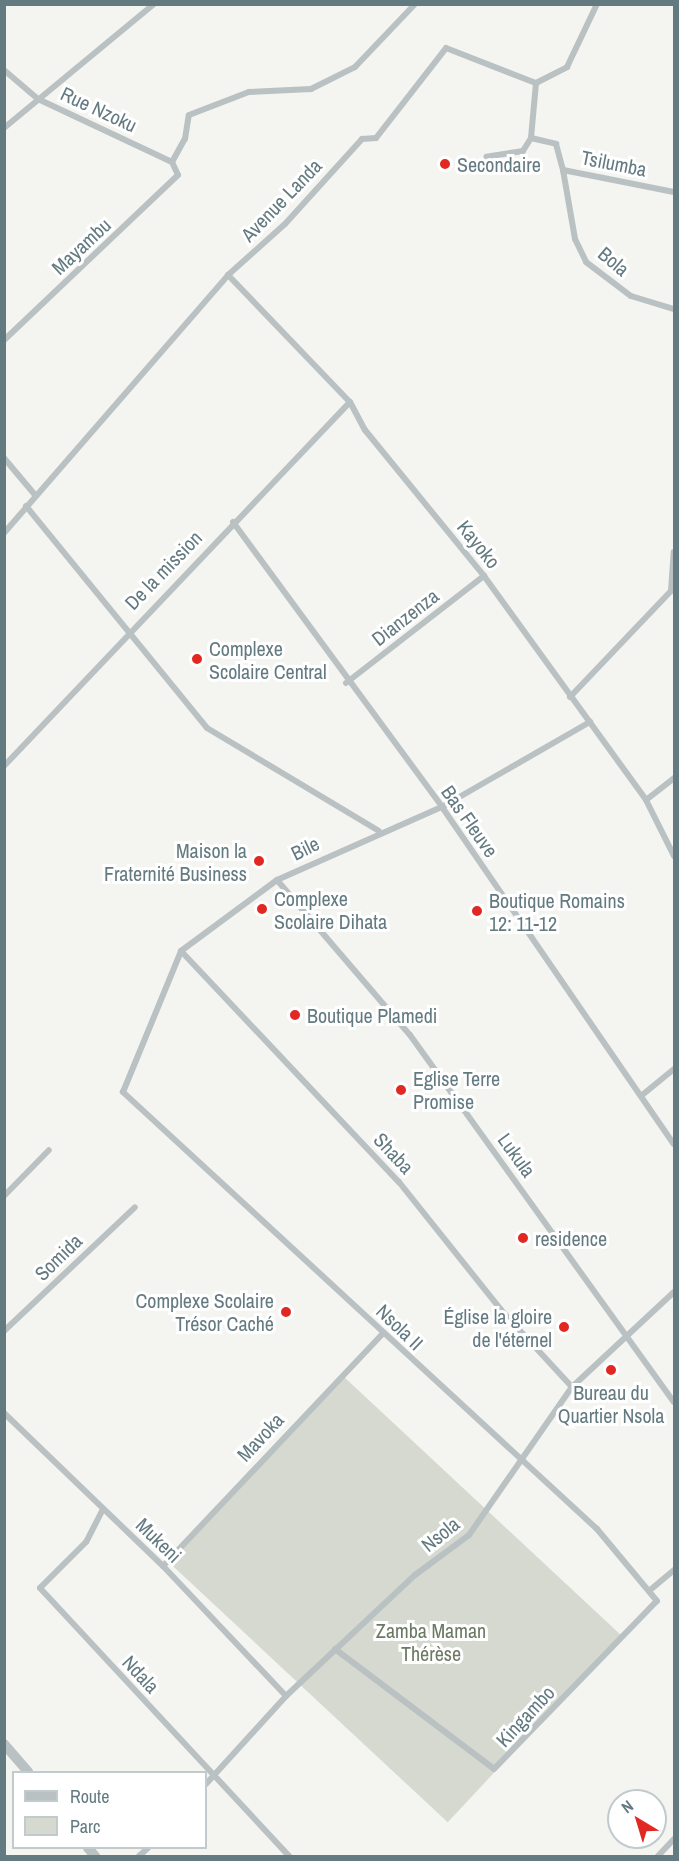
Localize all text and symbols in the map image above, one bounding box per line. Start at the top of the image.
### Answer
street label: Rue Nzoku [57,81,141,137]
street label: Tsilumba [579,145,649,181]
place label: Secondaire [457,152,541,176]
street label: Avenue Landa [236,154,326,246]
marker: Secondaire [438,157,452,171]
street label: Mayambu [46,213,116,279]
street label: Bola [594,241,634,281]
street label: Kayoko [452,515,506,573]
street label: De la mission [120,526,206,614]
street label: Dianzenza [367,583,443,651]
place label: Complexe Scolaire Central [209,636,327,683]
marker: Complexe Scolaire Central [190,652,204,666]
street label: Bas Fleuve [437,781,503,861]
street label: Bile [287,831,323,865]
place label: Maison la Fraternité Business [104,838,247,885]
marker: Maison la Fraternité Business [252,854,266,868]
place label: Complexe Scolaire Dihata [274,886,387,933]
place label: Boutique Romains 12: 11-12 [489,888,625,935]
marker: Complexe Scolaire Dihata [255,902,269,916]
marker: Boutique Romains 12: 11-12 [470,904,484,918]
place label: Boutique Plamedi [307,1003,437,1027]
marker: Boutique Plamedi [288,1008,302,1022]
place label: Eglise Terre Promise [413,1066,500,1113]
marker: Eglise Terre Promise [394,1083,408,1097]
street label: Shaba [369,1127,419,1179]
street label: Lukula [493,1128,541,1182]
place label: residence [535,1226,607,1250]
street label: Somida [29,1229,87,1285]
marker: residence [516,1231,530,1245]
place label: Complexe Scolaire Trésor Caché [135,1288,274,1335]
street label: Nsola II [372,1299,428,1355]
place label: Église la gloire de l'éternel [444,1304,552,1351]
marker: Complexe Scolaire Trésor Caché [279,1305,293,1319]
marker: Église la gloire de l'éternel [557,1320,571,1334]
marker: Bureau du Quartier Nsola [604,1363,618,1377]
place label: Bureau du Quartier Nsola [558,1380,664,1427]
street label: Mavoka [232,1408,288,1466]
street label: Nsola [416,1511,464,1557]
street label: Mukeni [131,1513,187,1567]
park label: Zamba Maman Thérèse [376,1619,486,1666]
street label: Ndala [118,1650,164,1698]
street label: Kingambo [491,1680,559,1752]
legend [12,1771,207,1849]
text: Route [70,1784,109,1809]
north arrow [607,1789,667,1849]
text: N [617,1795,638,1818]
text: Parc [70,1814,100,1839]

